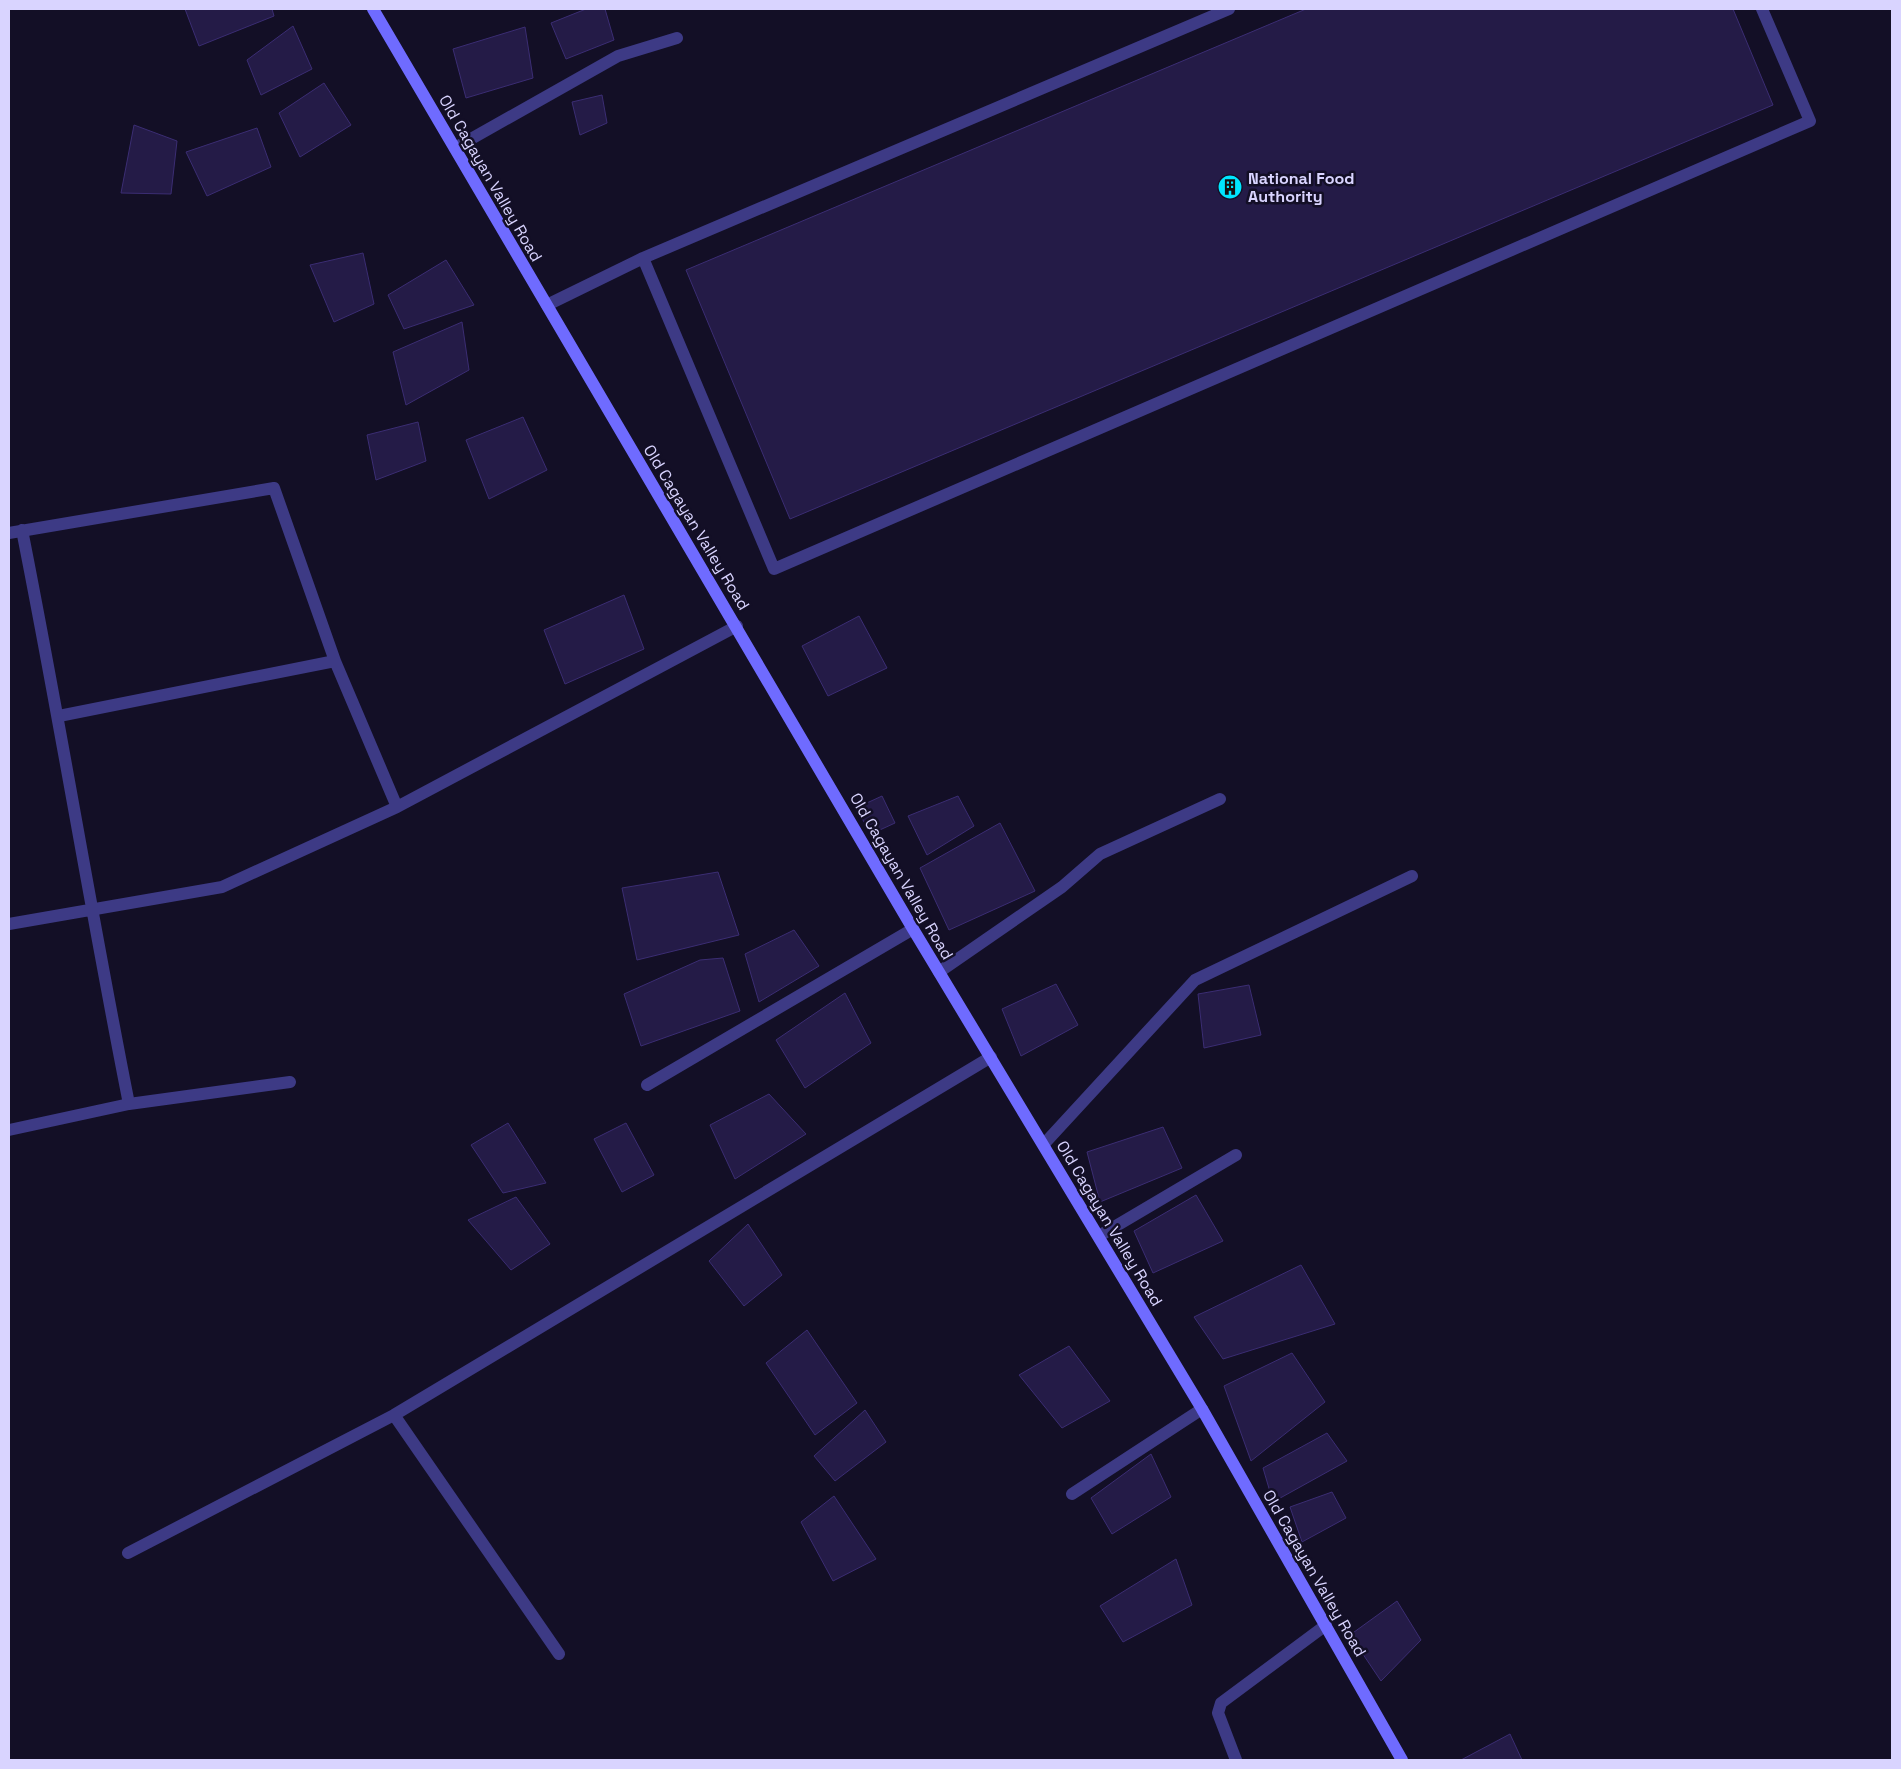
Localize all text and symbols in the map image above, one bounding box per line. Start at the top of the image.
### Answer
street label: Old Cagayan Valley Road [434,91,547,265]
place label: National Food Authority [1248,168,1354,207]
building icon: National Food Authority [1217,174,1243,200]
street label: Old Cagayan Valley Road [639,441,754,614]
street label: Old Cagayan Valley Road [845,789,958,963]
street label: Old Cagayan Valley Road [1052,1137,1167,1310]
street label: Old Cagayan Valley Road [1258,1486,1371,1660]

